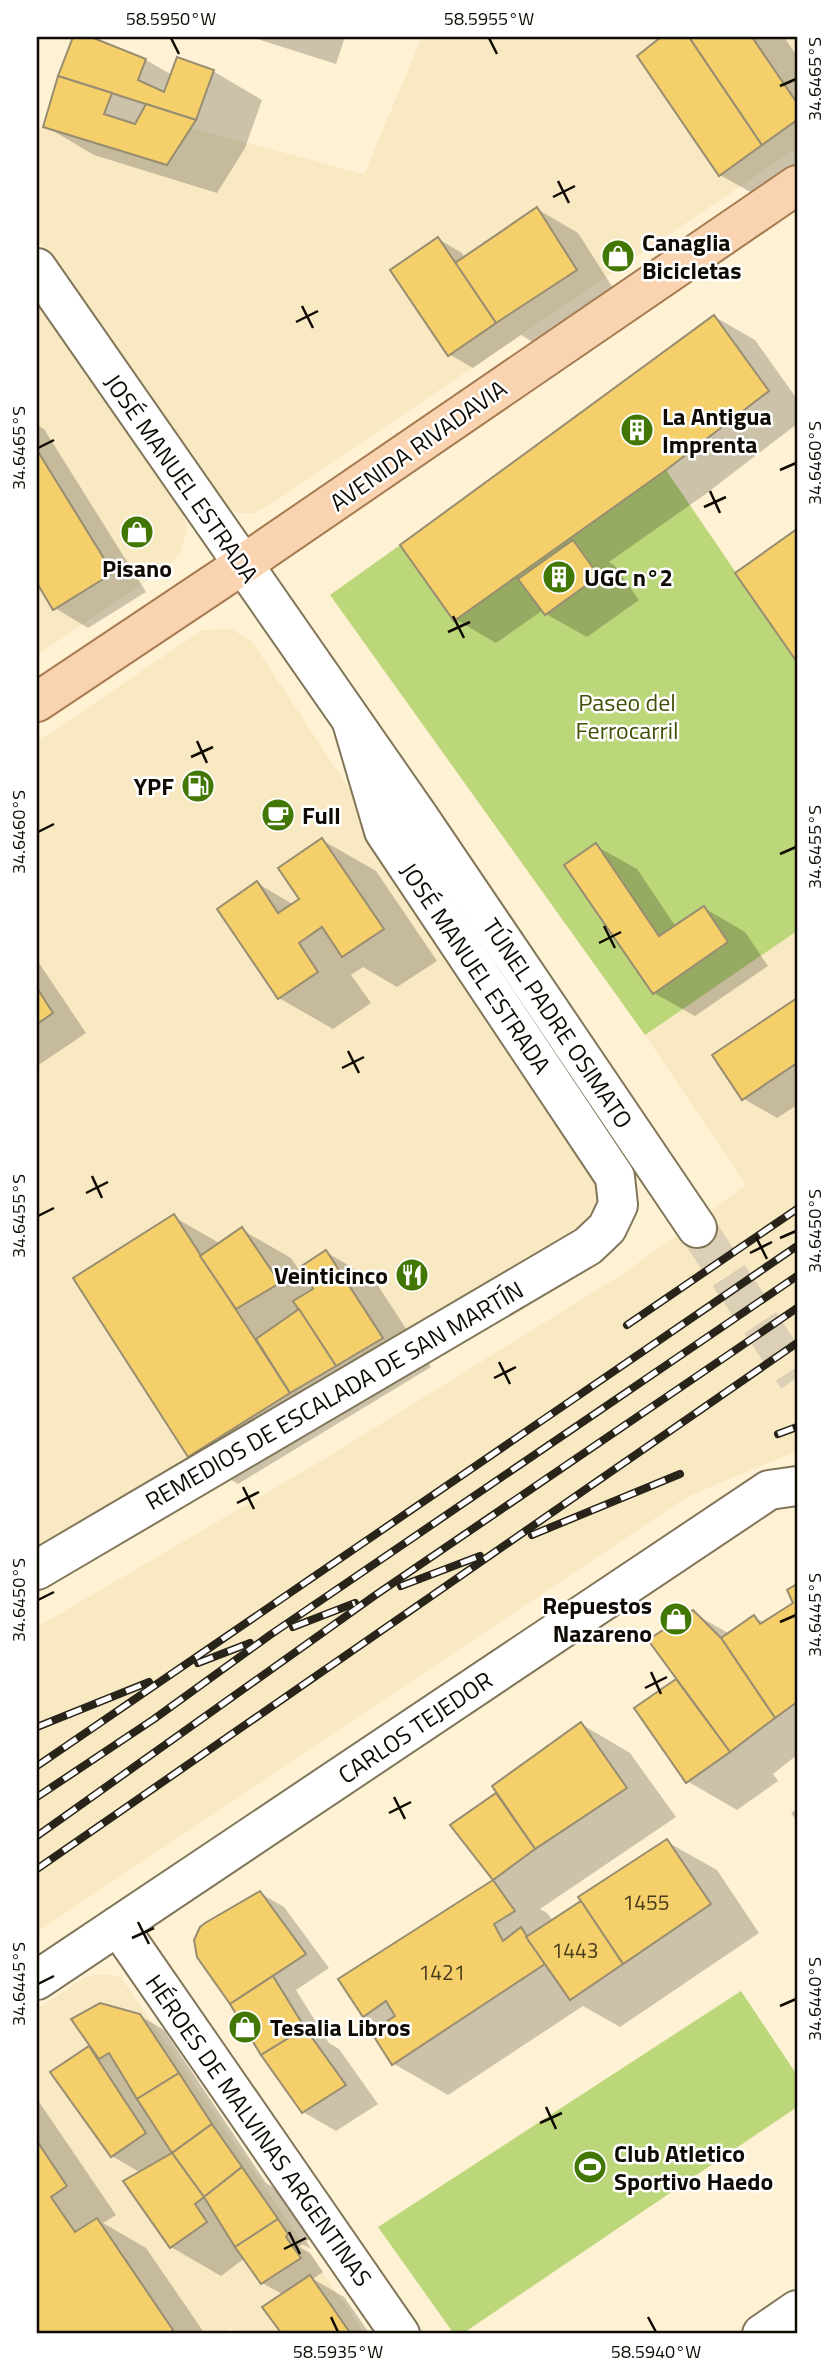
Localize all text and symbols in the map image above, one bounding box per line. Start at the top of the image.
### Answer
text: 58.5950°W [126,5,216,32]
text: 58.5955°W [444,5,534,32]
text: 34.6465°S [801,37,828,121]
place label: Canaglia Bicicletas [642,224,741,288]
shop icon: Canaglia Bicicletas [599,237,637,275]
street label: JOSÉ MANUEL ESTRADA [96,366,268,590]
street label: AVENIDA RIVADAVIA [322,370,514,520]
place label: La Antigua Imprenta [662,398,772,462]
text: 34.6465°S [5,406,32,490]
building icon: La Antigua Imprenta [618,411,656,449]
text: 34.6460°S [801,421,828,505]
shop icon: Pisano [118,513,156,551]
place label: Pisano [102,550,172,586]
building icon: UGC n°2 [540,558,578,596]
place label: UGC n°2 [584,559,673,595]
park label: Paseo del Ferrocarril [575,684,679,748]
fuel station icon: YPF [179,767,217,805]
place label: YPF [134,768,174,804]
text: 34.6460°S [5,790,32,874]
cafe icon: Full [259,796,297,834]
place label: Full [302,797,341,833]
text: 34.6455°S [801,805,828,889]
street label: JOSÉ MANUEL ESTRADA [392,855,560,1081]
street label: TÚNEL PADRE OSIMATO [474,911,642,1135]
text: 34.6455°S [5,1174,32,1258]
text: 34.6450°S [801,1189,828,1273]
restaurant icon: Veinticinco [393,1256,431,1294]
place label: Veinticinco [274,1257,388,1293]
street label: REMEDIOS DE ESCALADA DE SAN MARTÍN [138,1272,530,1518]
text: 34.6450°S [5,1558,32,1642]
text: 34.6445°S [801,1573,828,1657]
place label: Repuestos Nazareno [542,1587,652,1651]
shop icon: Repuestos Nazareno [657,1600,695,1638]
street label: CARLOS TEJEDOR [331,1662,499,1792]
house number: 1455 [622,1886,670,1918]
house number: 1443 [551,1934,599,1966]
text: 34.6445°S [5,1942,32,2026]
house number: 1421 [418,1956,466,1988]
text: 34.6440°S [801,1957,828,2041]
street label: HÉROES DE MALVINAS ARGENTINAS [137,1967,381,2293]
shop icon: Tesalia Libros [226,2008,264,2046]
place label: Tesalia Libros [270,2009,411,2045]
place label: Club Atletico Sportivo Haedo [614,2135,773,2199]
sports icon: Club Atletico Sportivo Haedo [571,2148,609,2186]
text: 58.5935°W [293,2338,383,2365]
text: 58.5940°W [611,2338,701,2365]

